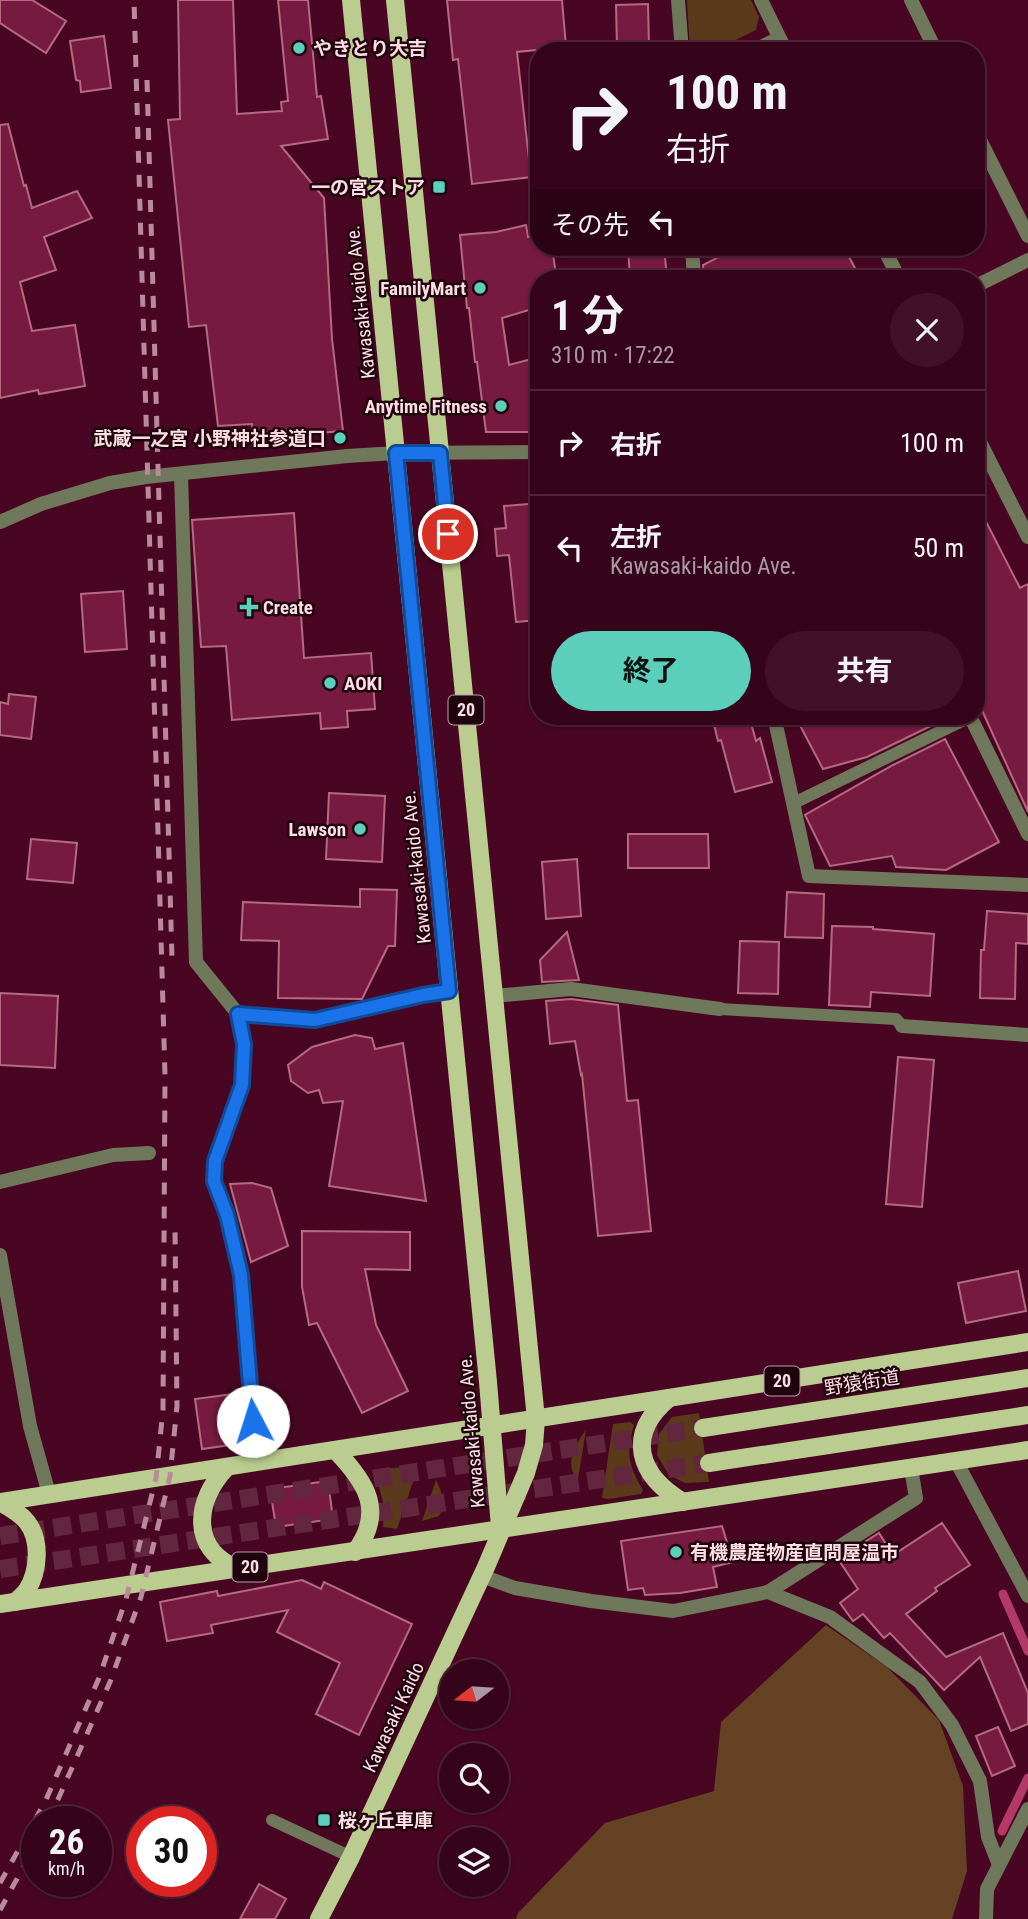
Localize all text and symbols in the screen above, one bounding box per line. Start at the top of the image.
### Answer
place label: やきとり大吉 [313,37,427,60]
marker: やきとり大吉 [291,40,307,56]
text: 100 m [666,64,788,121]
icon: right [551,70,642,161]
text: 右折 [666,130,730,168]
place label: 一の宮ストア [311,176,425,199]
marker: 一の宮ストア [431,179,447,195]
icon: left [643,203,681,241]
text: その先 [551,210,629,240]
street label: Kawasaki-kaido Ave. [341,224,380,380]
place label: FamilyMart [380,277,466,300]
marker: FamilyMart [472,280,488,296]
text: 1 分 [551,291,624,340]
button: close [890,293,964,367]
text: 310 m · 17:22 [551,342,675,369]
place label: Anytime Fitness [365,395,487,418]
marker: Anytime Fitness [493,398,509,414]
icon: right [551,424,589,462]
place label: 武蔵一之宮 小野神社参道口 [94,427,326,450]
text: 100 m [900,428,964,458]
marker: 武蔵一之宮 小野神社参道口 [332,430,348,446]
text: 右折 [610,430,662,460]
pin [418,504,478,564]
icon: arrive [429,515,467,553]
text: 左折 [610,522,662,552]
icon: left [551,529,589,567]
text: 50 m [913,533,964,563]
text: Kawasaki-kaido Ave. [610,553,797,580]
place label: Create [263,596,313,619]
marker: Create [241,599,257,615]
button: 終了 [551,631,751,711]
button: 共有 [765,631,964,711]
place label: AOKI [344,672,382,695]
marker: AOKI [322,675,338,691]
road number: 20 [448,696,484,724]
street label: Kawasaki-kaido Ave. [397,789,436,945]
place label: Lawson [288,818,346,841]
marker: Lawson [352,821,368,837]
street label: Kawasaki-kaido Ave. [453,1353,490,1509]
street label: 野猿街道 [823,1365,901,1400]
road number: 20 [764,1366,800,1396]
position arrow [216,1384,290,1458]
place label: 有機農産物産直問屋温市 [690,1541,899,1564]
marker: 有機農産物産直問屋温市 [668,1544,684,1560]
road number: 20 [232,1552,268,1582]
street label: Kawasaki Kaido [358,1659,429,1776]
north arrow [439,1659,509,1729]
map controls [439,1659,509,1897]
button: search [439,1743,509,1813]
speed limit sign: 30 [126,1806,217,1897]
place label: 桜ヶ丘車庫 [338,1809,433,1832]
marker: 桜ヶ丘車庫 [316,1812,332,1828]
text: 26 [49,1822,84,1863]
button: layers [439,1827,509,1897]
text: km/h [48,1858,85,1879]

